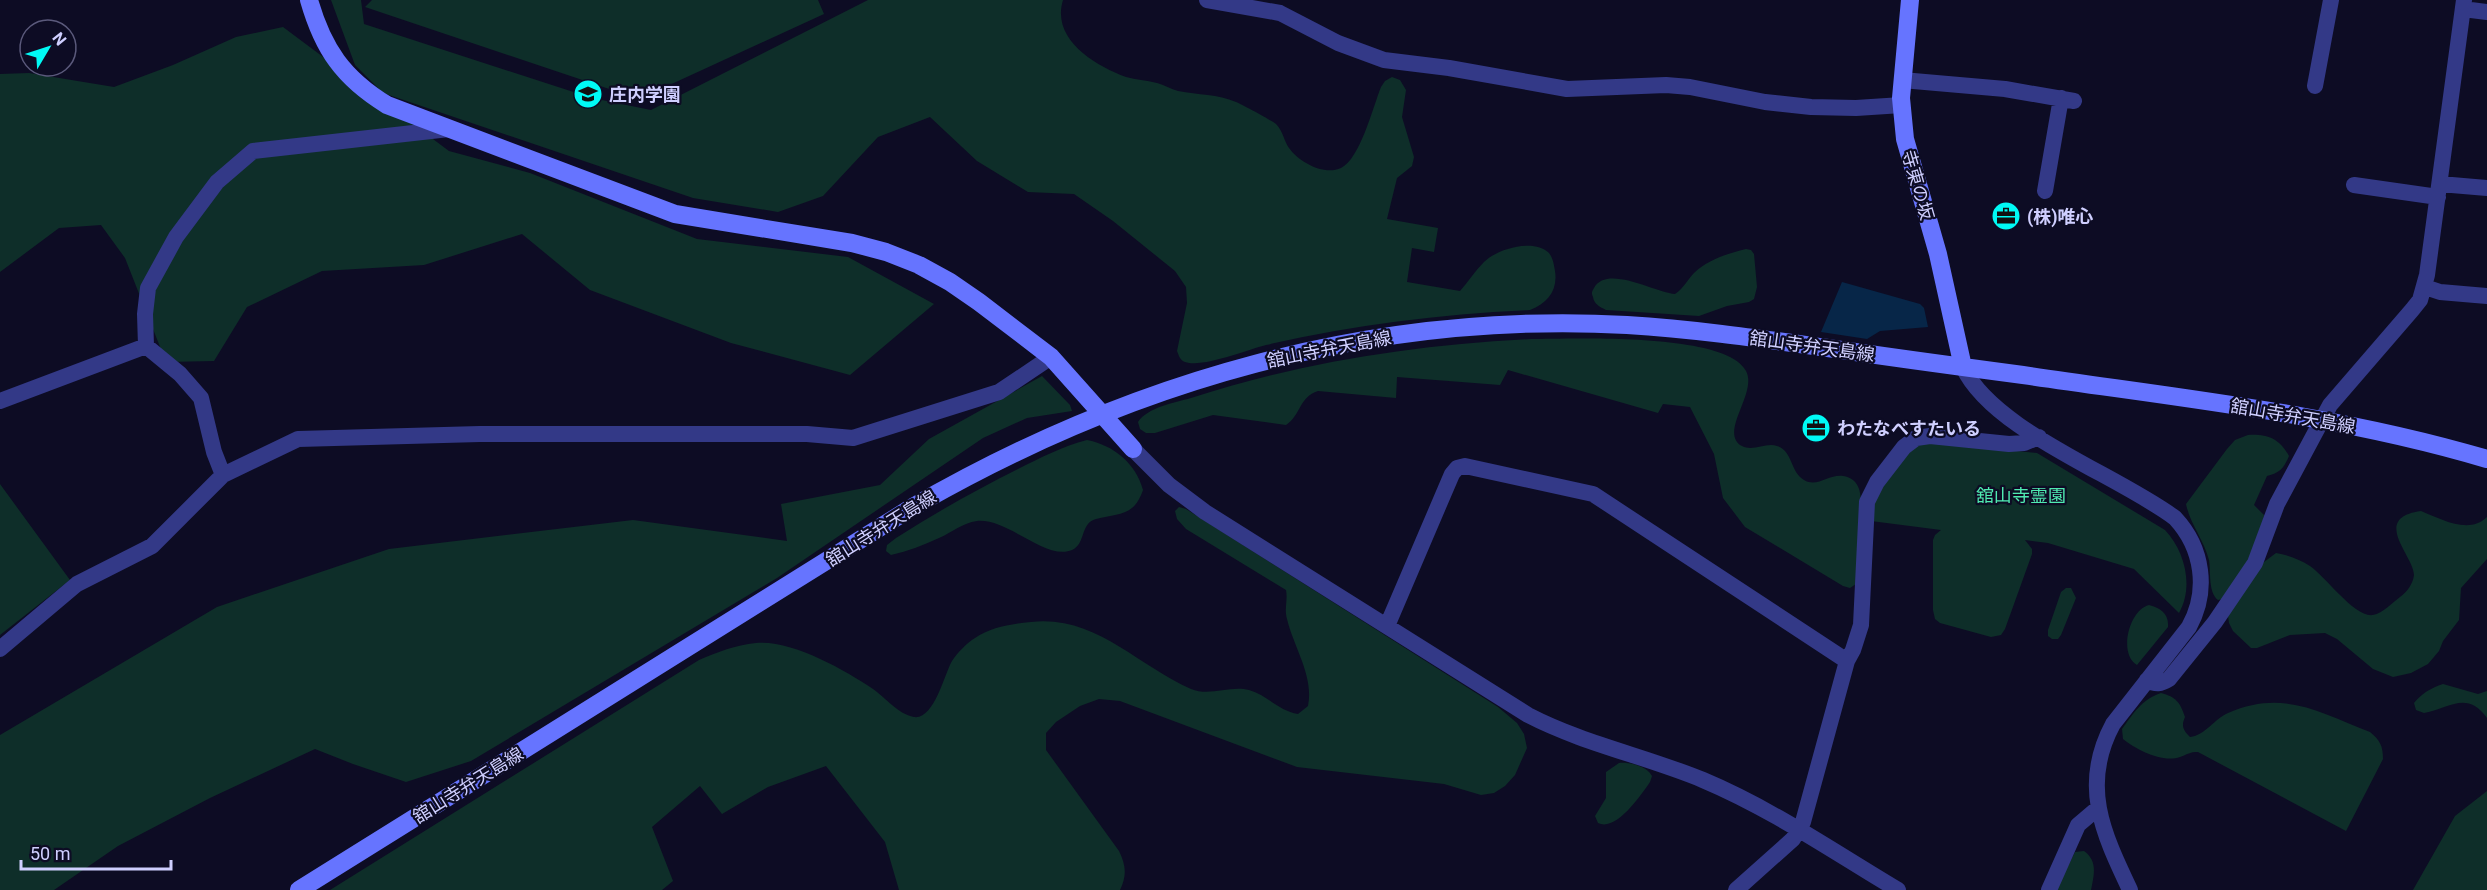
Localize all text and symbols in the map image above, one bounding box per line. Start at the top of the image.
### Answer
north arrow [18,18,78,78]
text: N [48,29,70,49]
school or university icon: 庄内学園 [572,78,604,110]
place label: 庄内学園 [609,84,681,105]
street label: 寺東の坂 [1898,148,1938,222]
office icon: (株)唯心 [1990,200,2022,232]
place label: (株)唯心 [2027,206,2094,228]
street label: 舘山寺弁天島線 [1265,327,1393,371]
street label: 舘山寺弁天島線 [1748,327,1876,365]
street label: 舘山寺弁天島線 [2229,395,2357,437]
office icon: わたなべすたいる [1800,412,1832,444]
place label: わたなべすたいる [1837,418,1981,439]
park label: 舘山寺霊園 [1976,485,2066,506]
street label: 舘山寺弁天島線 [822,486,940,570]
street label: 舘山寺弁天島線 [409,743,527,827]
scale bar [21,833,171,871]
text: 50 m [30,843,70,864]

